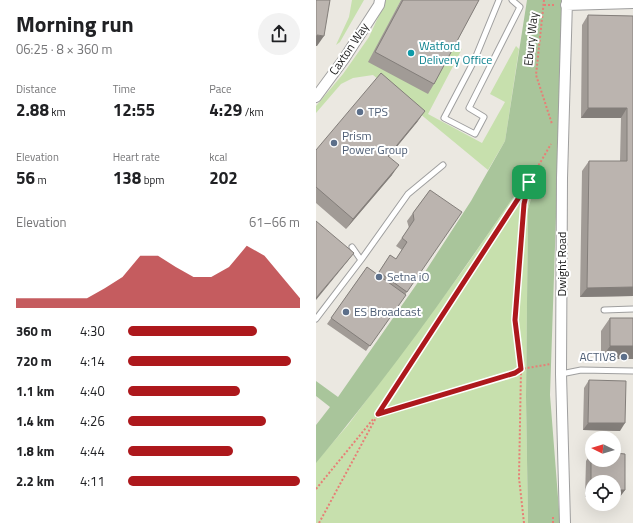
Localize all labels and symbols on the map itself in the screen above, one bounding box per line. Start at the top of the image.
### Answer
street label: Ebury Way [518,11,543,67]
street label: Caxton Way [324,18,373,79]
place label: Watford Delivery Office [419,36,492,69]
marker: Watford Delivery Office [406,48,416,58]
place label: TPS [368,102,388,121]
marker: TPS [355,107,365,117]
place label: Prism Power Group [342,126,408,159]
marker: Prism Power Group [329,138,339,148]
pin [512,165,546,199]
street label: Dwight Road [552,232,571,296]
place label: Setna iO [387,267,429,286]
marker: Setna iO [374,272,384,282]
place label: ES Broadcast [354,302,422,321]
marker: ES Broadcast [341,307,351,317]
place label: ACTIV8 [579,347,616,366]
marker: ACTIV8 [619,352,629,362]
north arrow [585,431,621,467]

